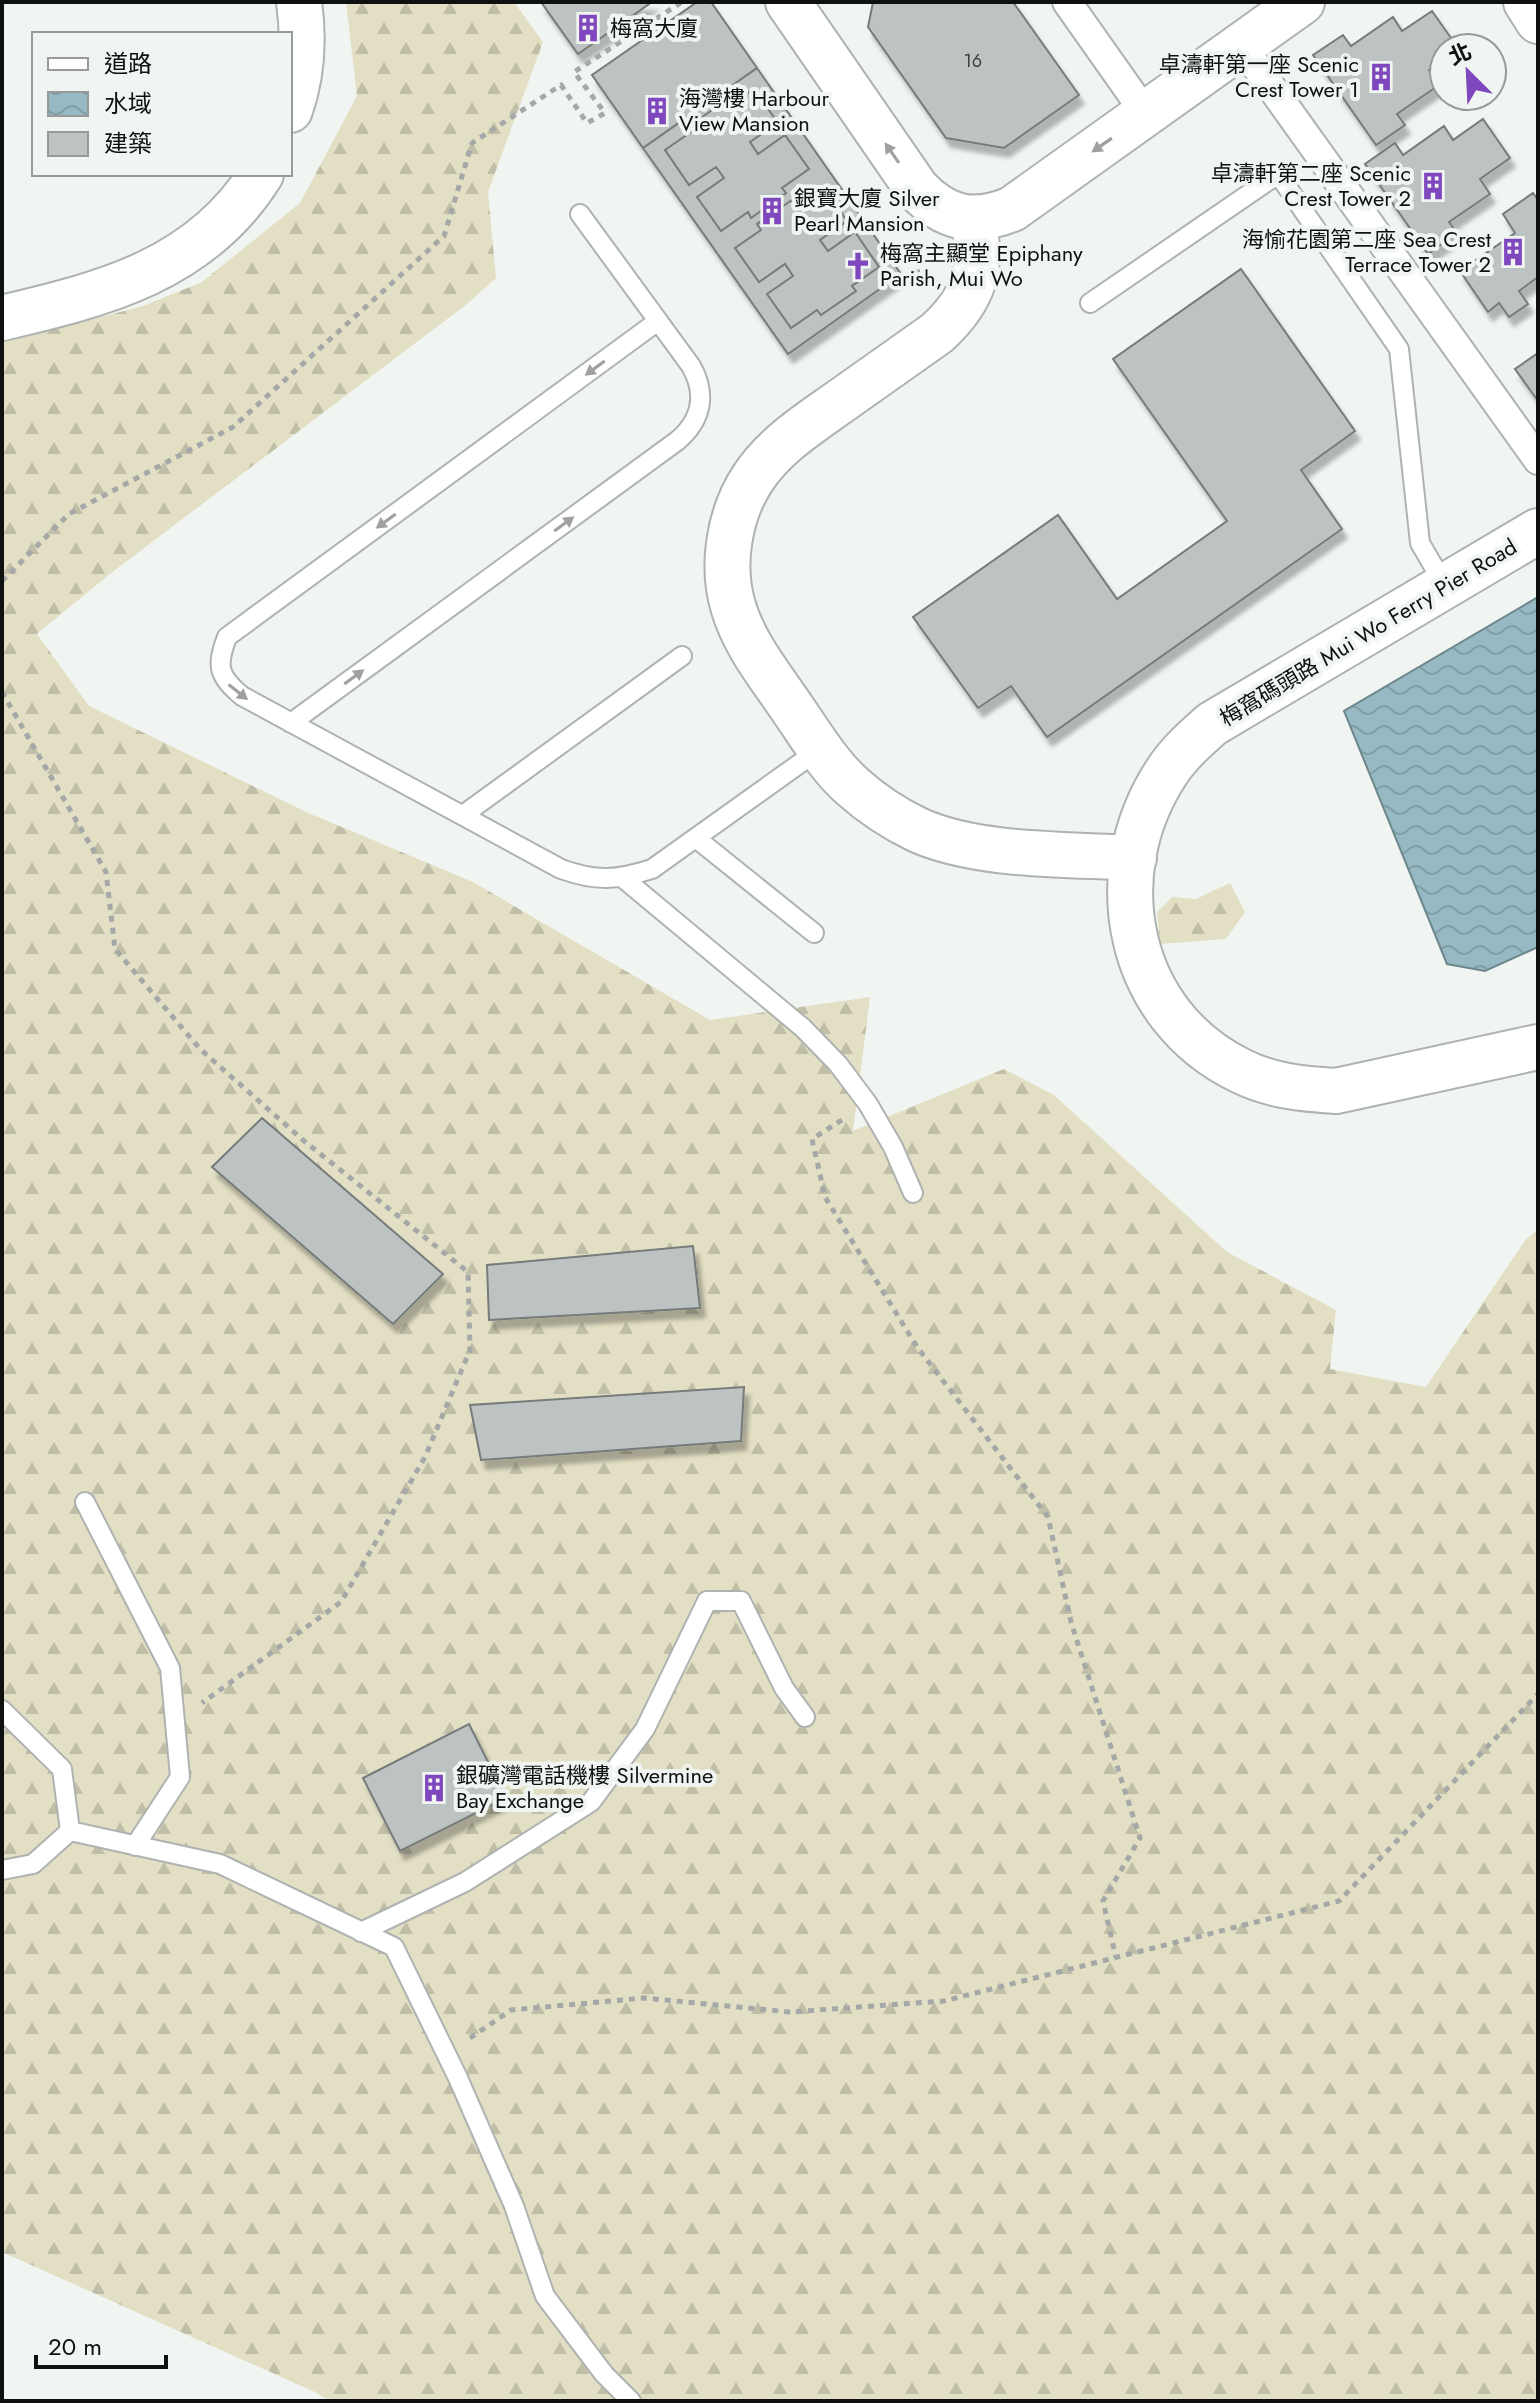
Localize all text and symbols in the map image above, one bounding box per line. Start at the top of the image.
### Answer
place label: 梅窩大廈 [610,12,698,44]
building icon: 梅窩大廈 [573,13,603,43]
legend [32,32,292,176]
north arrow [1428,32,1508,112]
text: 北 [1443,35,1476,73]
text: 道路 [104,46,152,81]
house number: 16 [964,48,982,74]
place label: 卓濤軒第一座 Scenic Crest Tower 1 [1159,48,1359,105]
building icon: 卓濤軒第一座 Scenic Crest Tower 1 [1366,62,1396,92]
place label: 海灣樓 Harbour View Mansion [679,82,830,139]
text: 水域 [104,86,152,121]
building icon: 海灣樓 Harbour View Mansion [642,96,672,126]
text: 建築 [104,126,152,161]
one-way arrow [1091,137,1112,152]
one-way arrow [885,142,900,163]
place label: 卓濤軒第二座 Scenic Crest Tower 2 [1211,157,1411,214]
building icon: 卓濤軒第二座 Scenic Crest Tower 2 [1418,171,1448,201]
place label: 銀寶大廈 Silver Pearl Mansion [794,182,940,239]
building icon: 銀寶大廈 Silver Pearl Mansion [757,196,787,226]
place label: 海愉花園第二座 Sea Crest Terrace Tower 2 [1242,223,1492,280]
place label: 梅窩主顯堂 Epiphany Parish, Mui Wo [880,237,1083,294]
building icon: 海愉花園第二座 Sea Crest Terrace Tower 2 [1498,237,1528,267]
church icon: 梅窩主顯堂 Epiphany Parish, Mui Wo [843,251,873,281]
one-way arrow [585,359,606,375]
one-way arrow [375,513,396,528]
one-way arrow [553,516,574,532]
street label: 梅窩碼頭路 Mui Wo Ferry Pier Road [1213,530,1523,734]
one-way arrow [343,669,365,685]
one-way arrow [228,683,248,699]
place label: 銀礦灣電話機樓 Silvermine Bay Exchange [456,1759,713,1816]
building icon: 銀礦灣電話機樓 Silvermine Bay Exchange [419,1773,449,1803]
scale bar [36,2319,166,2369]
text: 20 m [48,2329,102,2364]

